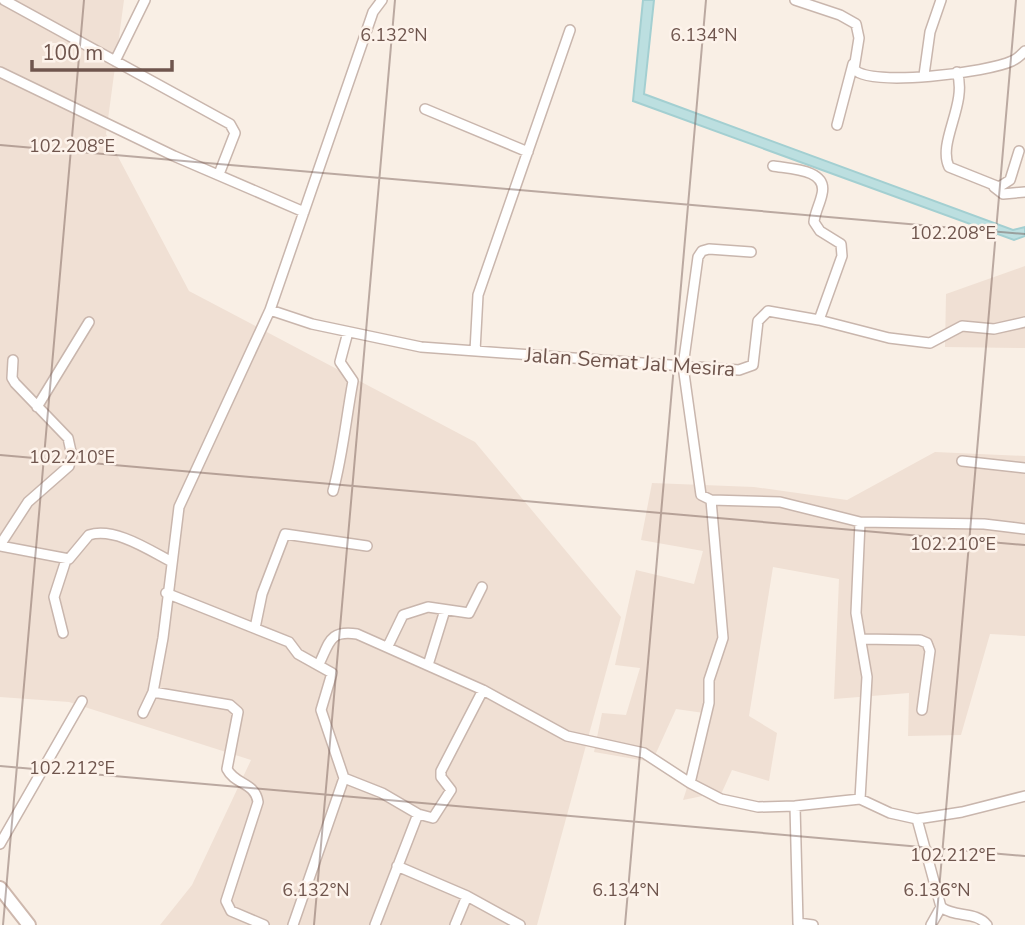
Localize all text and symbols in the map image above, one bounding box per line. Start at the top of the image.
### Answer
text: 6.132°N [360,23,428,47]
text: 6.134°N [670,23,738,47]
scale bar [32,28,172,72]
text: 100 m [42,39,103,67]
text: 102.208°E [29,134,115,158]
text: 102.208°E [910,221,996,245]
street label: Jalan Semat Jal Mesira [523,341,736,383]
text: 102.210°E [29,445,115,469]
text: 102.210°E [910,532,996,556]
text: 102.212°E [29,756,115,780]
text: 102.212°E [910,843,996,867]
text: 6.132°N [282,878,350,902]
text: 6.134°N [592,878,660,902]
text: 6.136°N [903,878,971,902]

